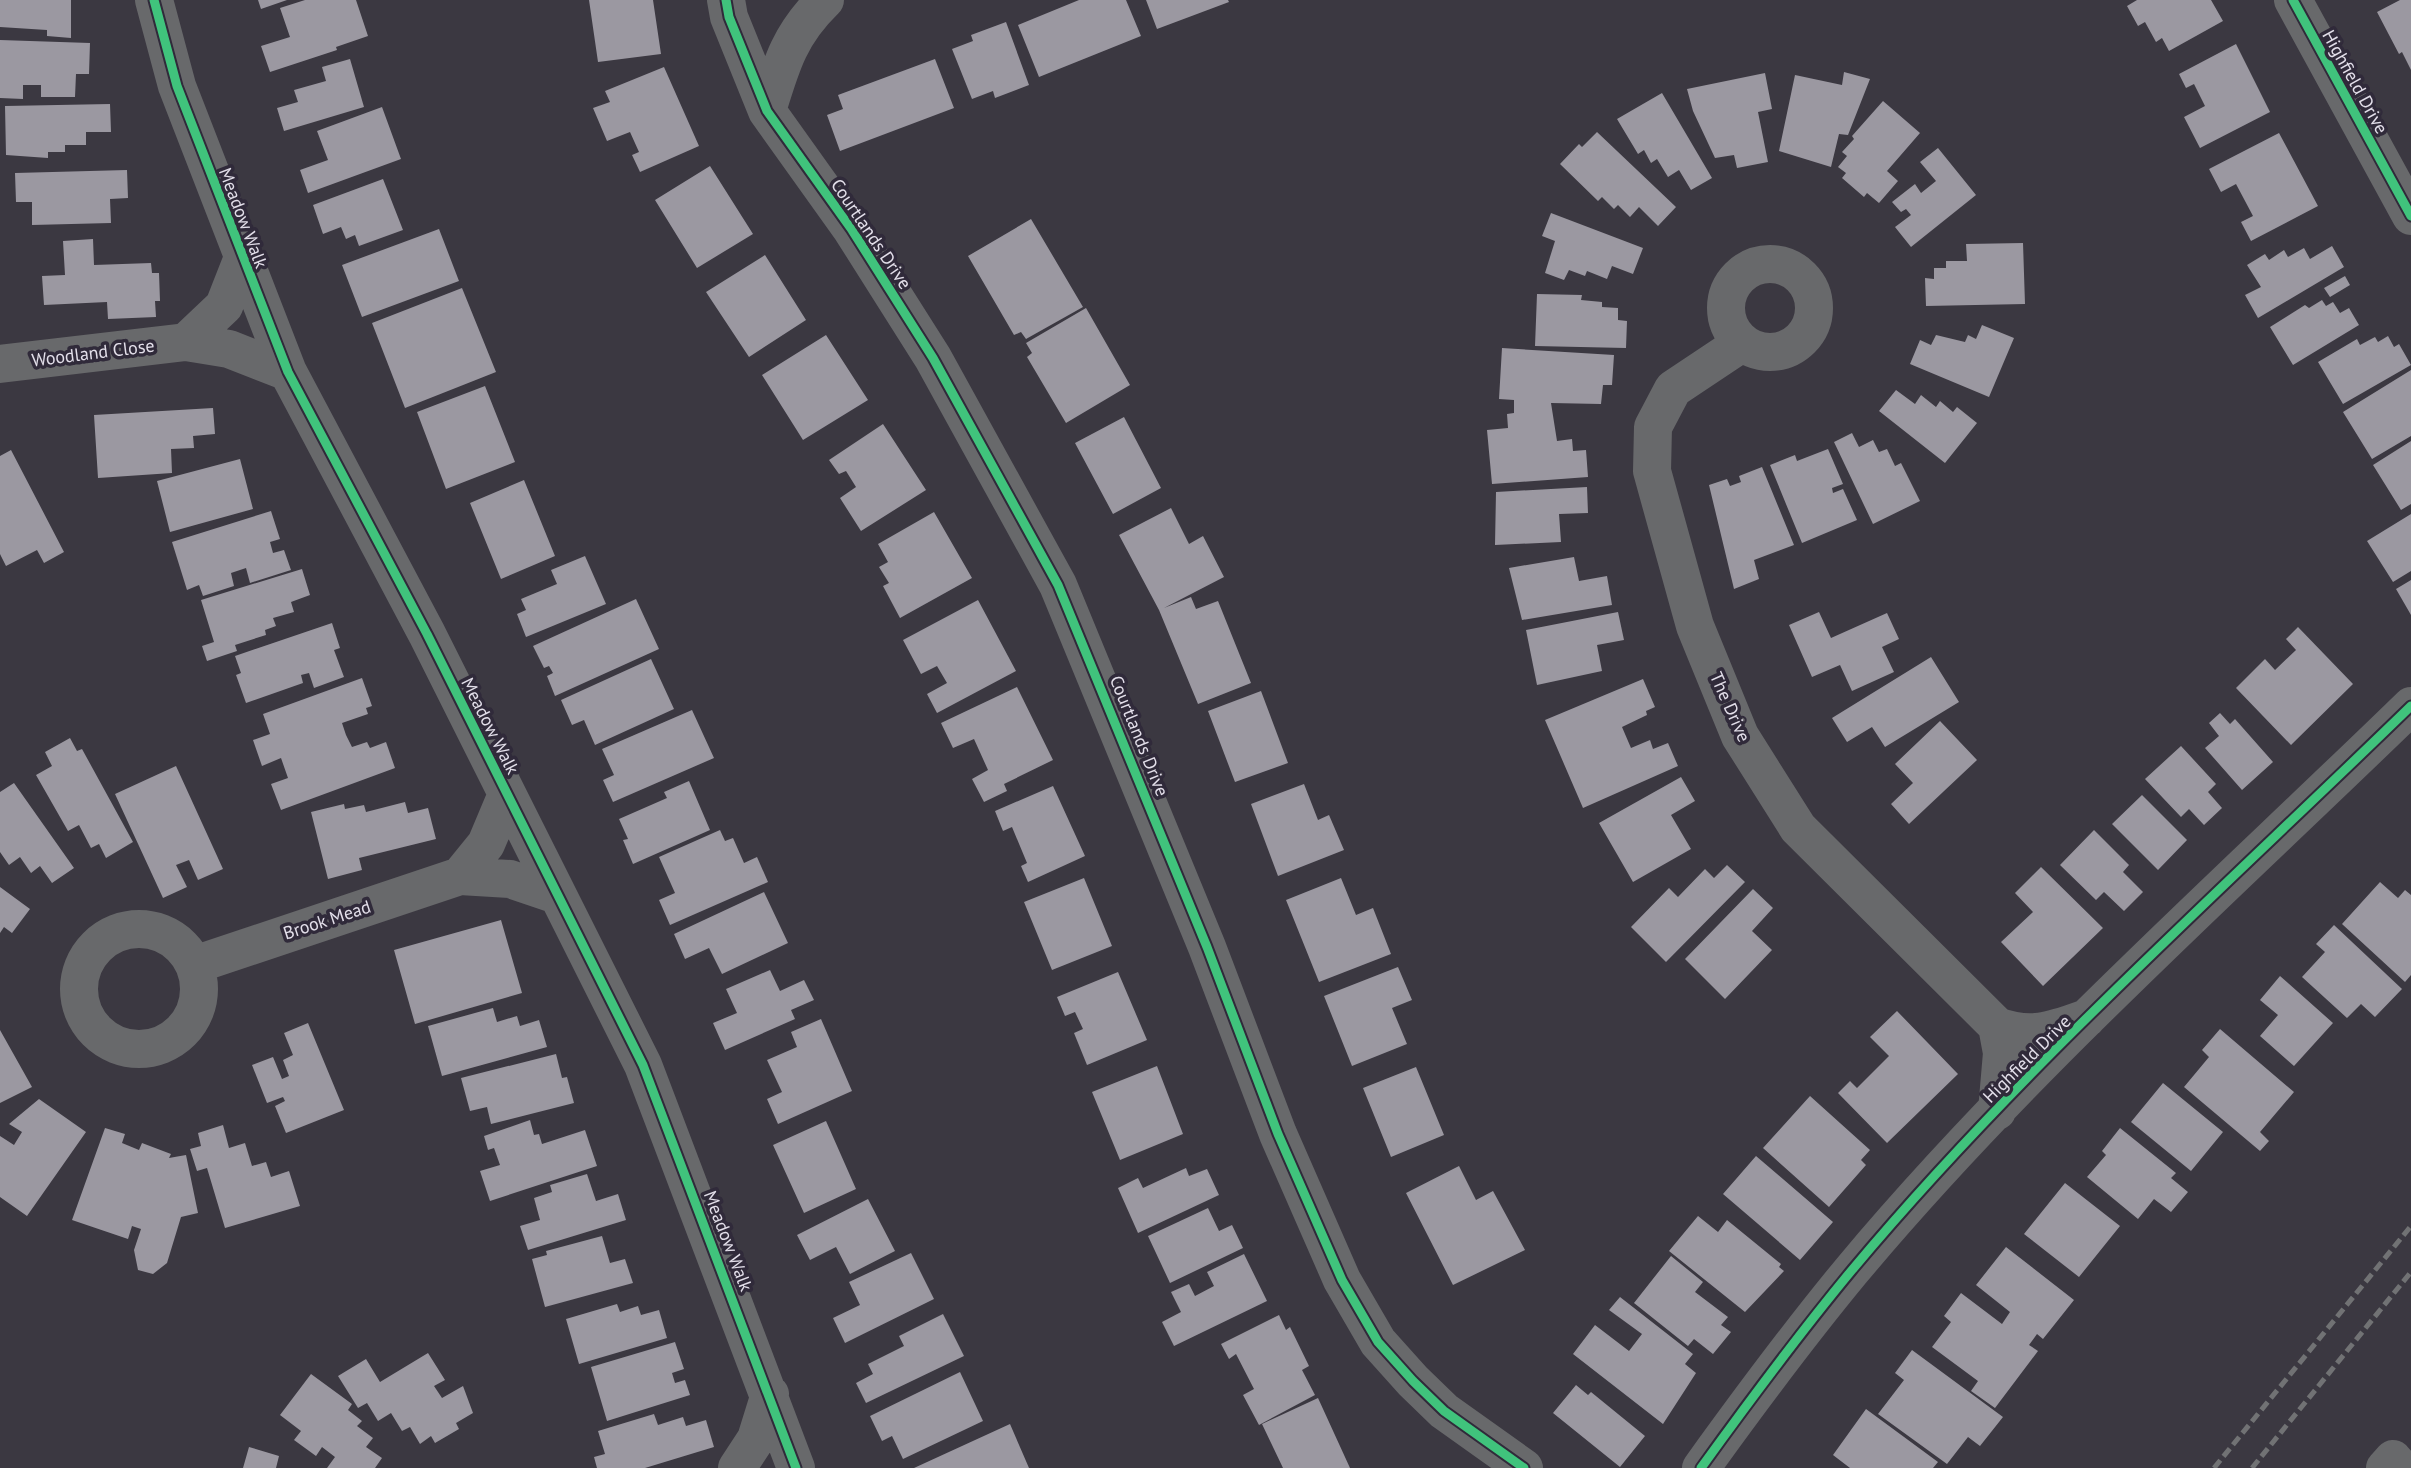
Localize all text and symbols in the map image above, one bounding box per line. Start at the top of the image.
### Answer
street label: Highfield Drive [2317,26,2393,138]
street label: Meadow Walk [214,164,273,272]
street label: Courtlands Drive [826,174,917,293]
street label: Woodland Close [30,334,156,371]
street label: The Drive [1705,668,1756,745]
street label: Courtlands Drive [1105,672,1174,800]
street label: Meadow Walk [456,673,525,778]
street label: Brook Mead [280,895,374,944]
street label: Highfield Drive [1978,1010,2076,1108]
street label: Meadow Walk [699,1187,758,1295]

